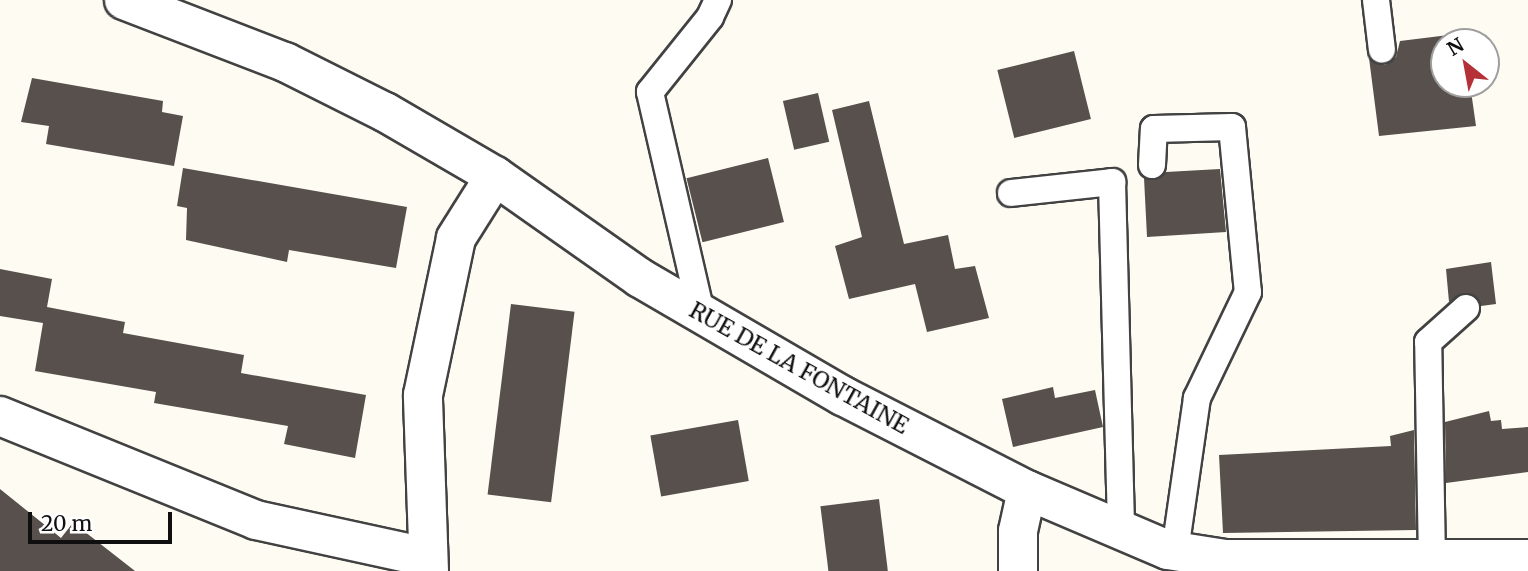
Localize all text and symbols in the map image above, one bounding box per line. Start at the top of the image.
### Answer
north arrow [1430,28,1500,98]
text: N [1443,33,1468,61]
street label: RUE DE LA FONTAINE [685,296,913,440]
scale bar [32,498,175,542]
text: 20 m [41,510,92,537]

